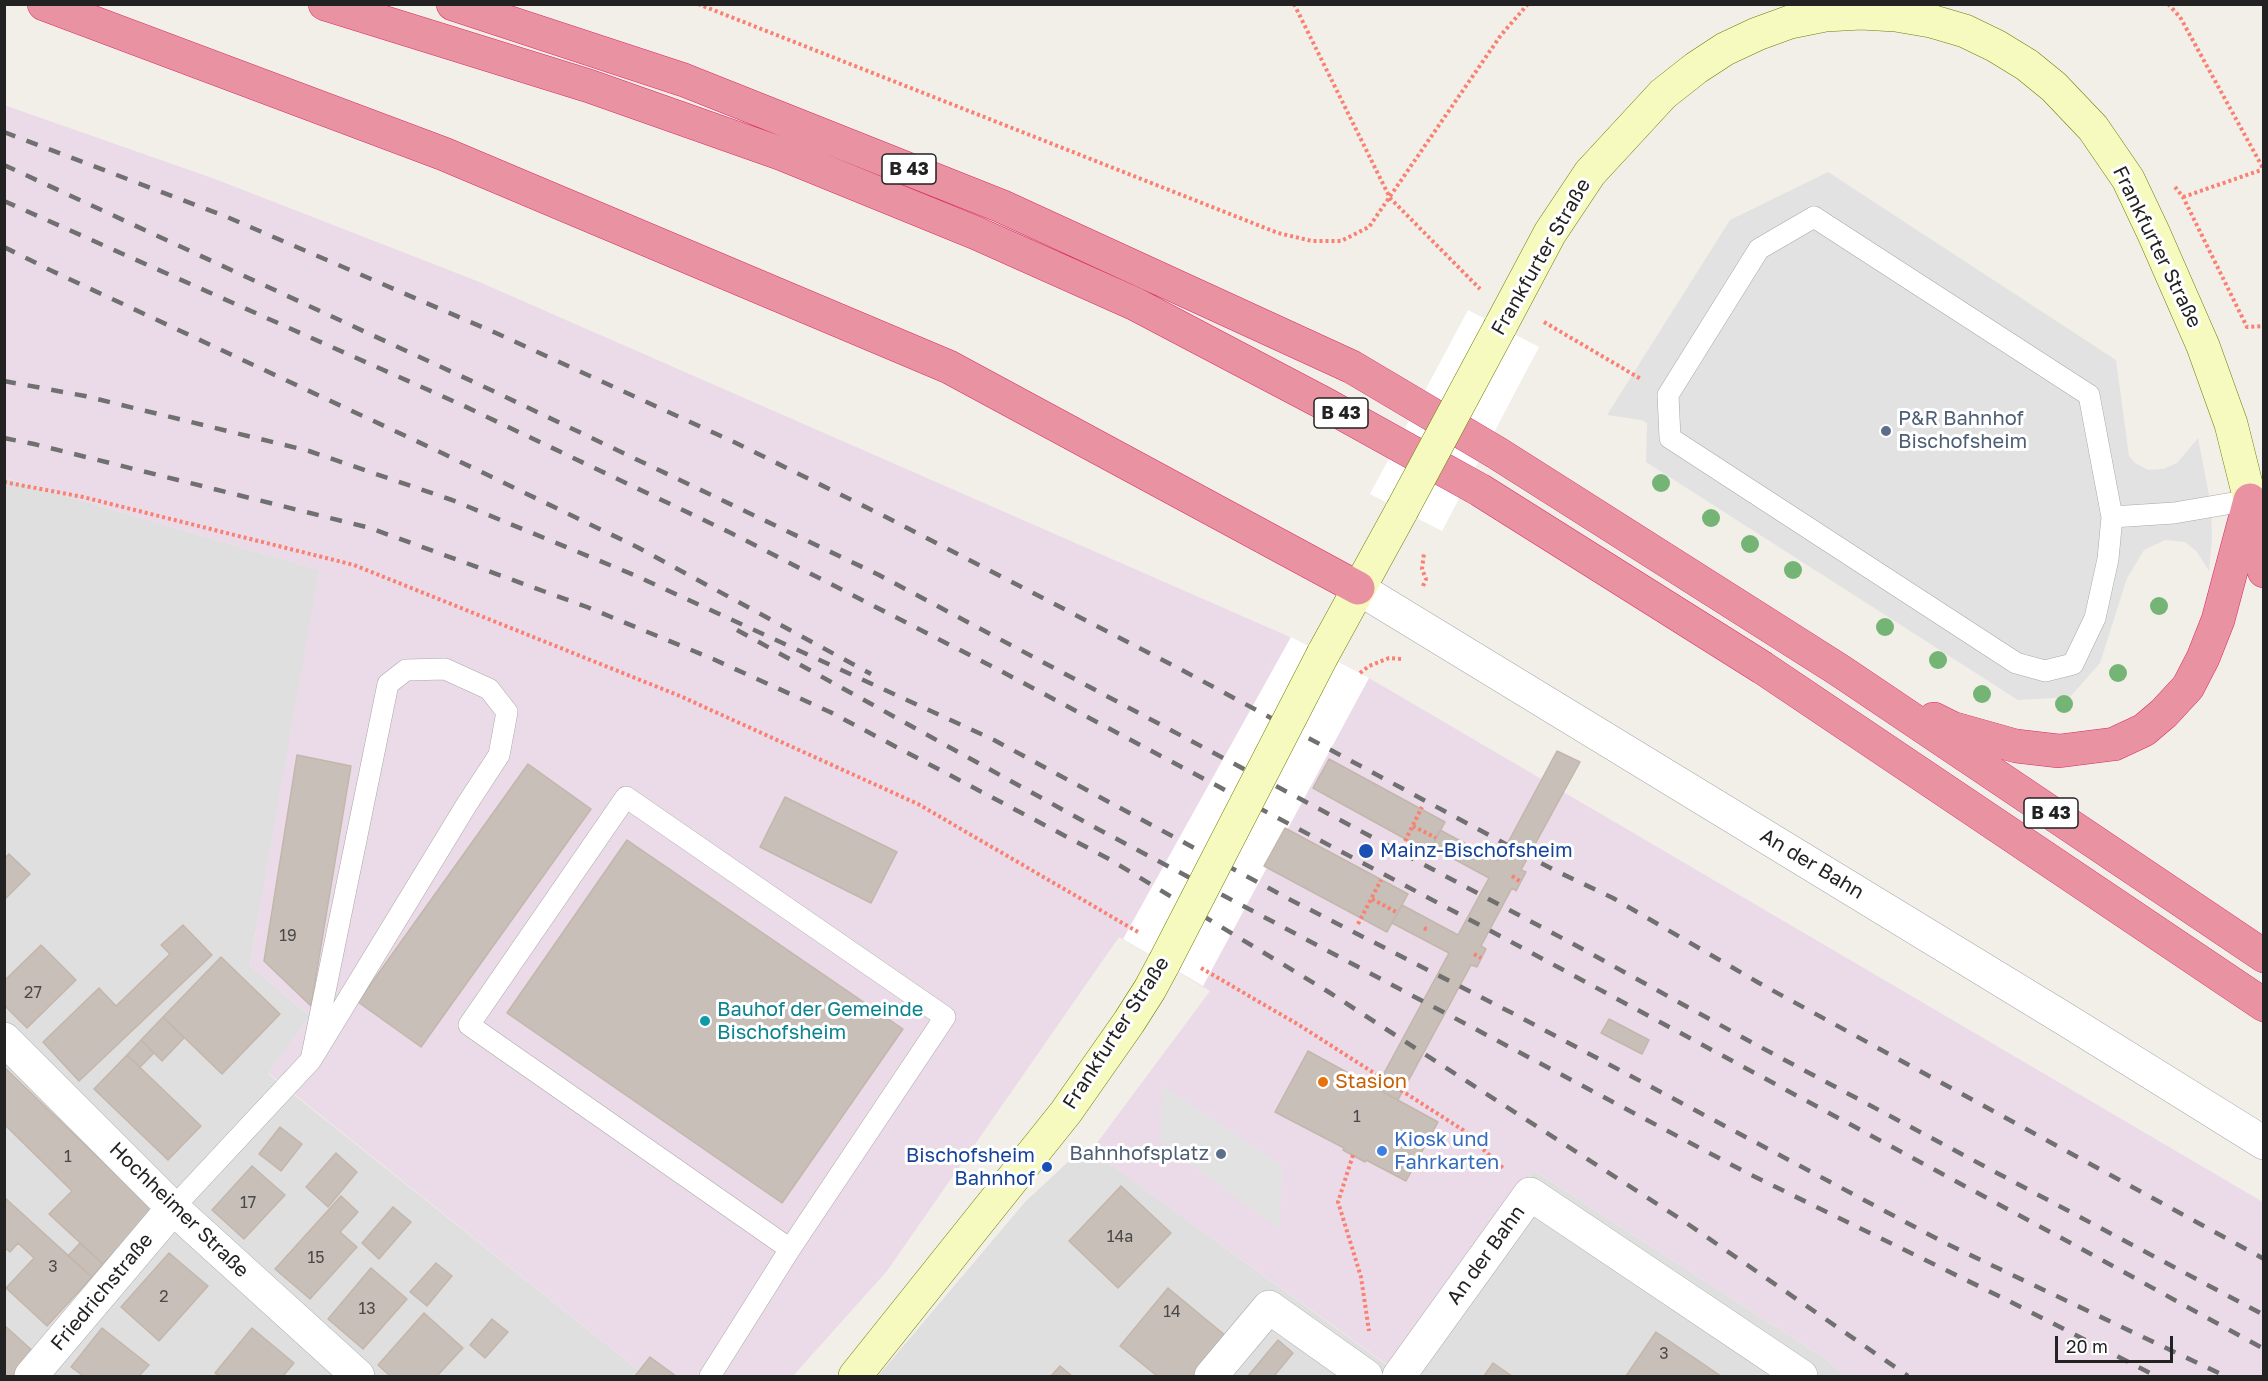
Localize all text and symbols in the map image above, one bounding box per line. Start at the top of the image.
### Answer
road number: B 43 [882,154,936,184]
street label: Frankfurter Straße [2107,162,2207,332]
street label: Frankfurter Straße [1486,174,1596,340]
road number: B 43 [1314,398,1368,428]
place label: P&R Bahnhof Bischofsheim [1898,407,2027,454]
marker: P&R Bahnhof Bischofsheim [1879,424,1893,438]
road number: B 43 [2024,798,2078,828]
street label: An der Bahn [1756,824,1868,904]
place label: Mainz-Bischofsheim [1380,839,1573,863]
marker: Mainz-Bischofsheim [1357,842,1375,860]
house number: 19 [279,926,297,946]
street label: Frankfurter Straße [1058,952,1174,1114]
house number: 27 [24,983,42,1003]
place label: Bauhof der Gemeinde Bischofsheim [717,998,923,1045]
marker: Bauhof der Gemeinde Bischofsheim [698,1014,712,1028]
place label: Stasion [1335,1070,1407,1094]
marker: Stasion [1316,1075,1330,1089]
house number: 1 [1353,1107,1361,1127]
place label: Kiosk und Fahrkarten [1394,1128,1499,1175]
street label: Hochheimer Straße [104,1137,254,1283]
place label: Bahnhofsplatz [1069,1142,1209,1166]
place label: Bischofsheim Bahnhof [906,1144,1035,1191]
marker: Kiosk und Fahrkarten [1375,1144,1389,1158]
house number: 1 [64,1147,72,1167]
marker: Bahnhofsplatz [1214,1147,1228,1161]
marker: Bischofsheim Bahnhof [1040,1160,1054,1174]
house number: 17 [240,1193,256,1213]
street label: An der Bahn [1442,1201,1530,1309]
house number: 14a [1107,1227,1133,1247]
street label: Friedrichstraße [46,1228,158,1356]
house number: 15 [307,1248,325,1268]
house number: 3 [48,1257,58,1277]
house number: 2 [159,1287,169,1307]
house number: 13 [358,1299,376,1319]
house number: 14 [1163,1302,1181,1322]
scale bar [2058,1324,2176,1362]
text: 20 m [2066,1335,2108,1357]
house number: 3 [1659,1344,1669,1364]

